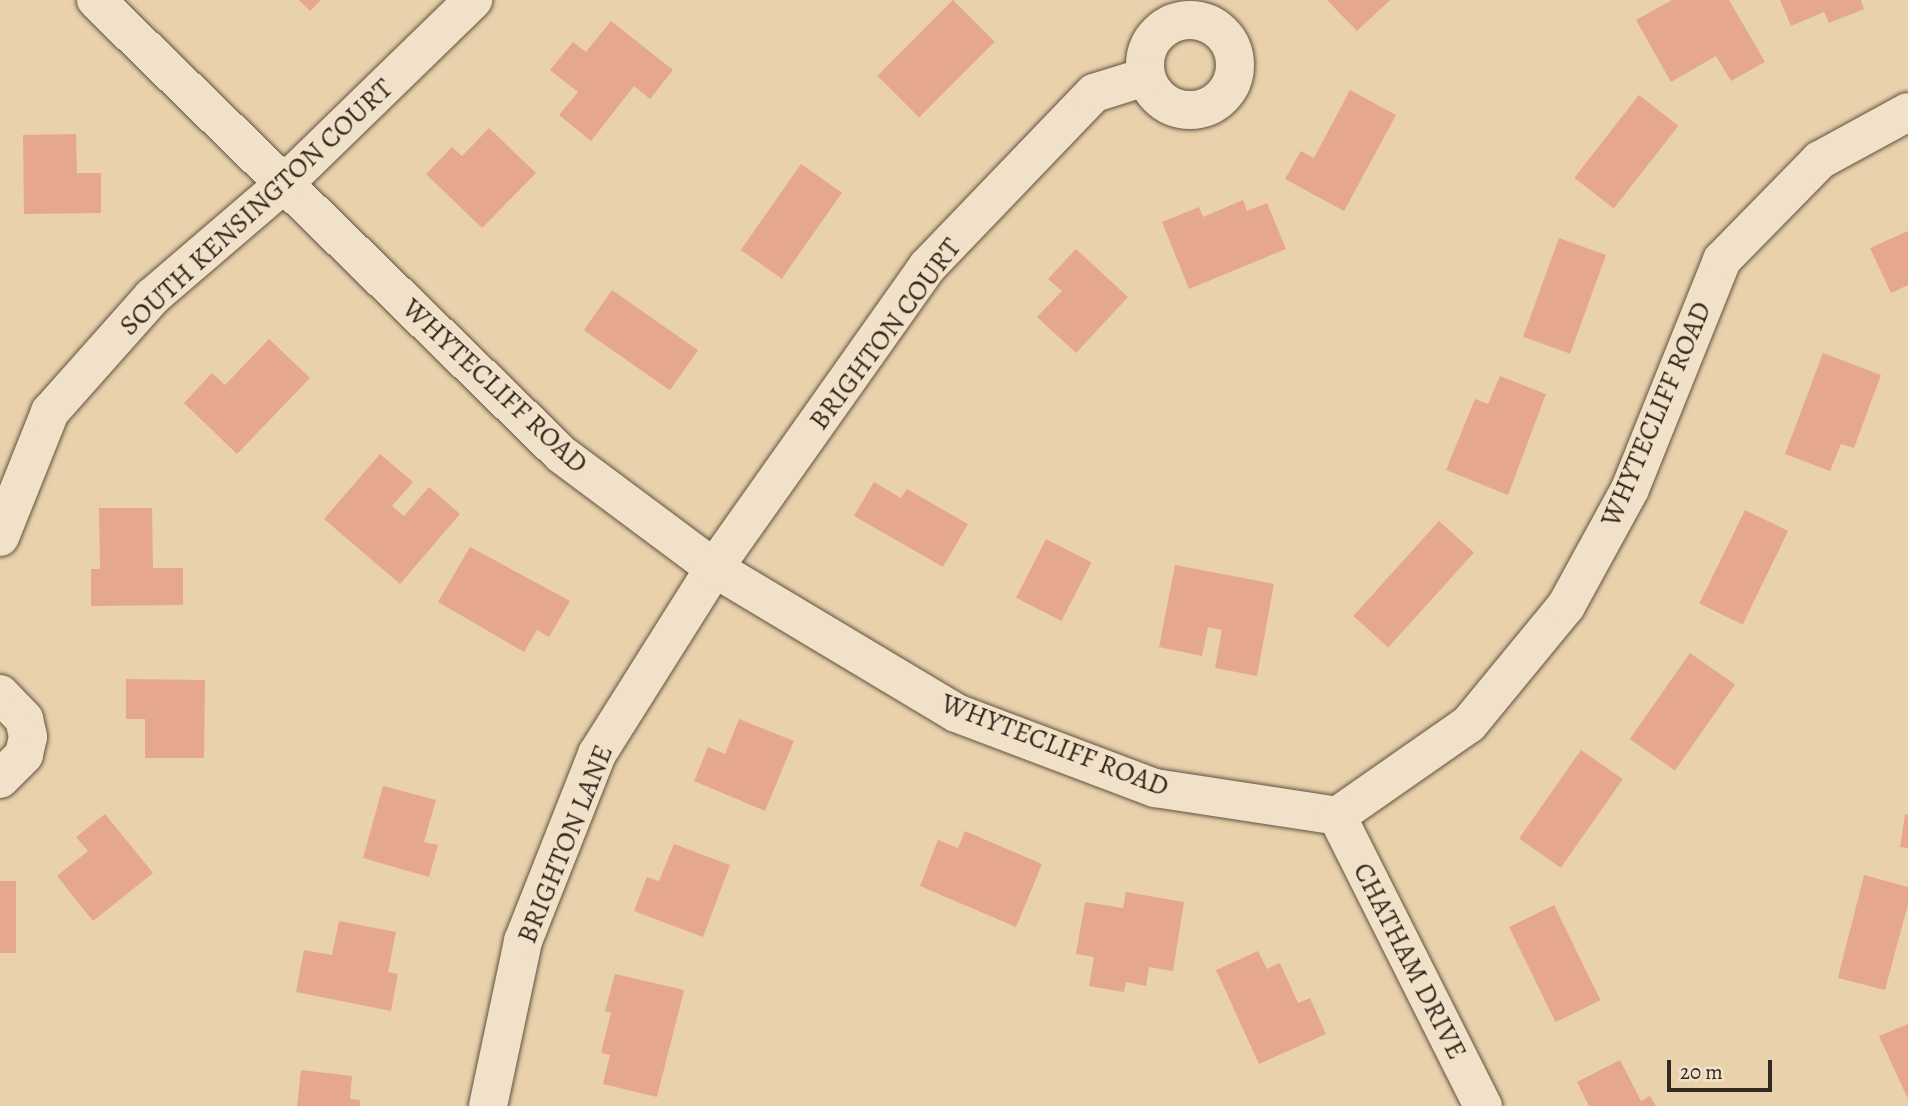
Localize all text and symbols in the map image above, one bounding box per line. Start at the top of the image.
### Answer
street label: SOUTH KENSINGTON COURT [112,72,400,342]
street label: BRIGHTON COURT [802,232,968,436]
street label: WHYTECLIFF ROAD [395,292,595,480]
street label: WHYTECLIFF ROAD [1593,297,1719,531]
street label: WHYTECLIFF ROAD [936,686,1174,804]
street label: BRIGHTON LANE [510,740,620,948]
street label: CHATHAM DRIVE [1346,857,1474,1065]
scale bar [1670,1046,1775,1090]
text: 20 m [1680,1058,1723,1086]

